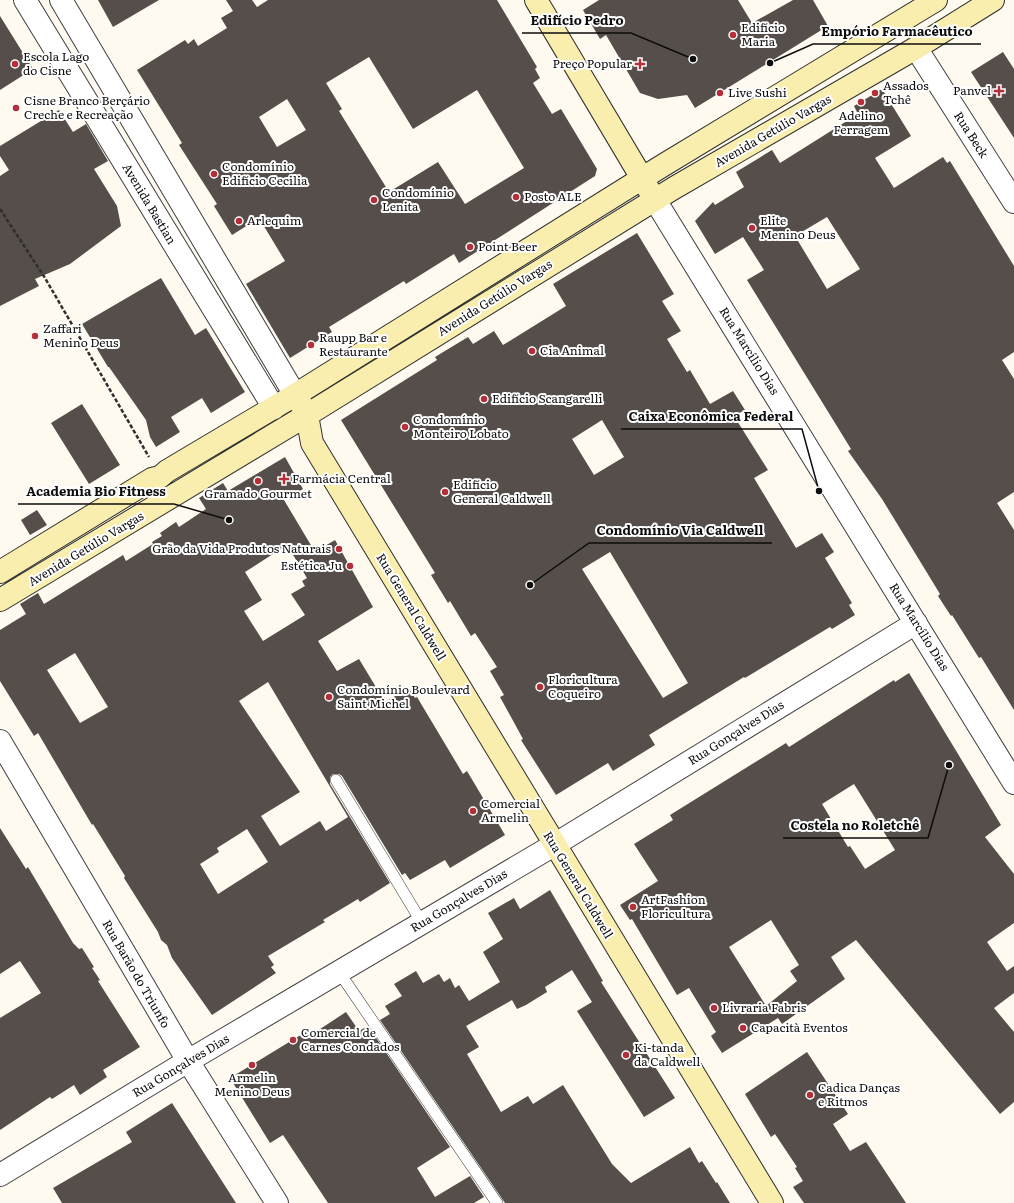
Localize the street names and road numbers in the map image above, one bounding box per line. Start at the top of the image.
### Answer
street label: Avenida Getúlio Vargas [711,89,835,171]
street label: Rua Beck [950,108,994,162]
street label: Avenida Bastian [119,160,181,247]
street label: Avenida Getúlio Vargas [434,254,556,340]
street label: Rua Marcílio Dias [716,303,784,398]
street label: Avenida Getúlio Vargas [24,506,147,590]
street label: Rua General Caldwell [373,549,451,664]
street label: Rua Marcílio Dias [886,579,954,674]
street label: Rua Gonçalves Dias [684,695,787,769]
street label: Rua General Caldwell [540,827,618,942]
street label: Rua Gonçalves Dias [407,864,511,936]
street label: Rua Barão do Triunfo [98,916,175,1031]
street label: Rua Gonçalves Dias [129,1029,233,1101]

